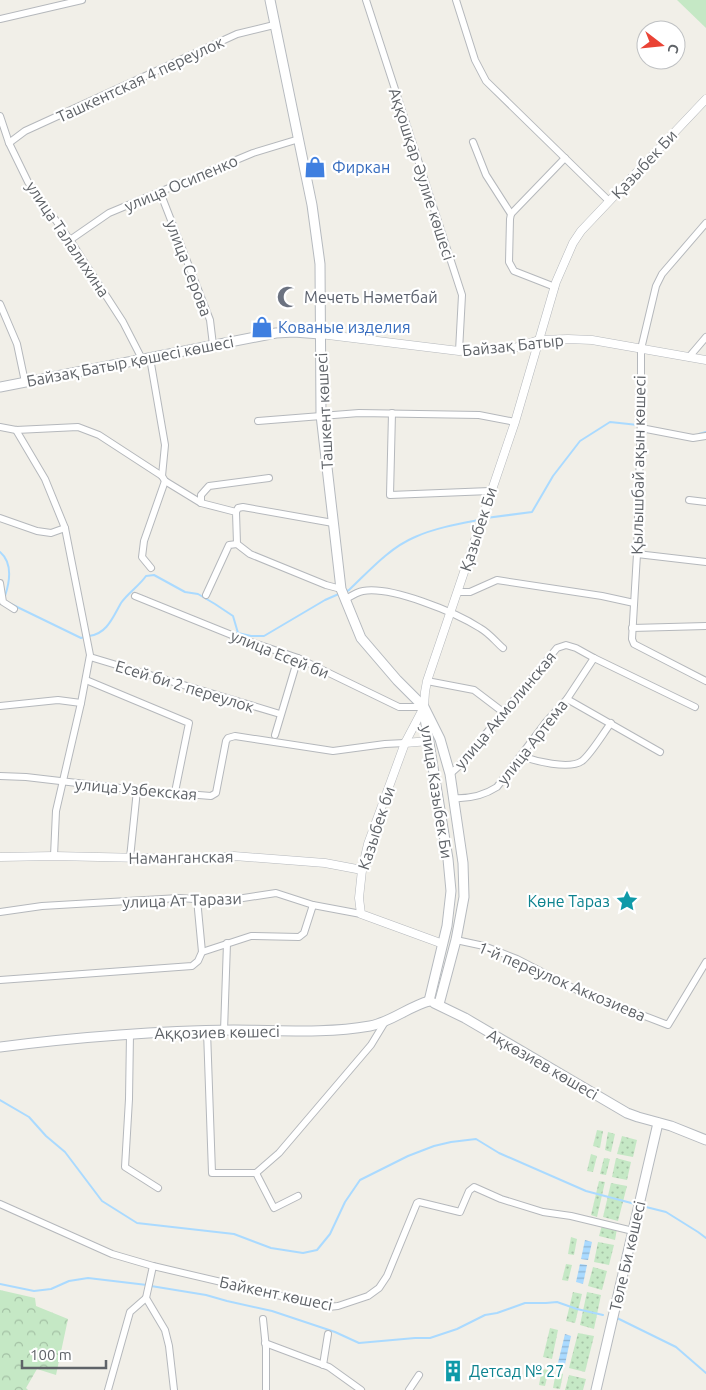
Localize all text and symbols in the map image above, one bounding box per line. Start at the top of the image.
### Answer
north arrow [636,20,686,70]
street label: Ташкентская 4 переулок [54,32,226,126]
text: С [665,42,682,55]
street label: Аққошқар Әулие көшесі [386,86,458,262]
street label: Қазыбек Би [608,126,680,202]
street label: улица Осипенко [122,151,240,215]
shop icon: Фиркан [302,154,328,180]
place label: Фиркан [332,158,390,176]
street label: улица Талалихина [23,178,113,300]
street label: улица Серова [162,217,216,319]
mosque icon: Мечеть Нәметбай [275,284,301,310]
place label: Мечеть Нәметбай [304,288,438,306]
shop icon: Кованые изделия [249,314,275,340]
place label: Кованые изделия [278,318,411,336]
street label: Байзақ Батыр [461,331,565,359]
street label: Байзақ Батыр қөшесі көшесі [25,332,235,390]
street label: Ташкент көшесі [312,352,336,470]
street label: Қылышбай ақын көшесі [627,375,649,555]
street label: Қазыбек Би [456,485,500,573]
street label: улица Есей би [228,626,332,682]
street label: улица Акмолинская [451,648,559,772]
street label: Есей би 2 переулок [113,656,257,716]
street label: улица Артема [493,696,571,788]
street label: улица Казыбек Би [418,724,456,860]
street label: улица Узбекская [74,775,198,803]
street label: Казыбек би [354,784,398,872]
street label: Наманганская [128,847,234,867]
place icon: Көне Тараз [614,888,640,914]
street label: улица Ат Тарази [122,889,242,911]
place label: Көне Тараз [528,892,610,910]
street label: 1-й переулок Аккозиева [476,938,648,1024]
street label: Аққозиев көшесі [154,1022,280,1042]
street label: Ақкөзиев көшесі [484,1025,602,1103]
street label: Төле Би көшесі [606,1199,648,1313]
street label: Байкент көшесі [218,1272,334,1314]
scale bar [22,1338,106,1370]
text: 100 m [30,1346,72,1363]
building icon: Детсад № 27 [440,1358,466,1384]
place label: Детсад № 27 [469,1362,564,1380]

